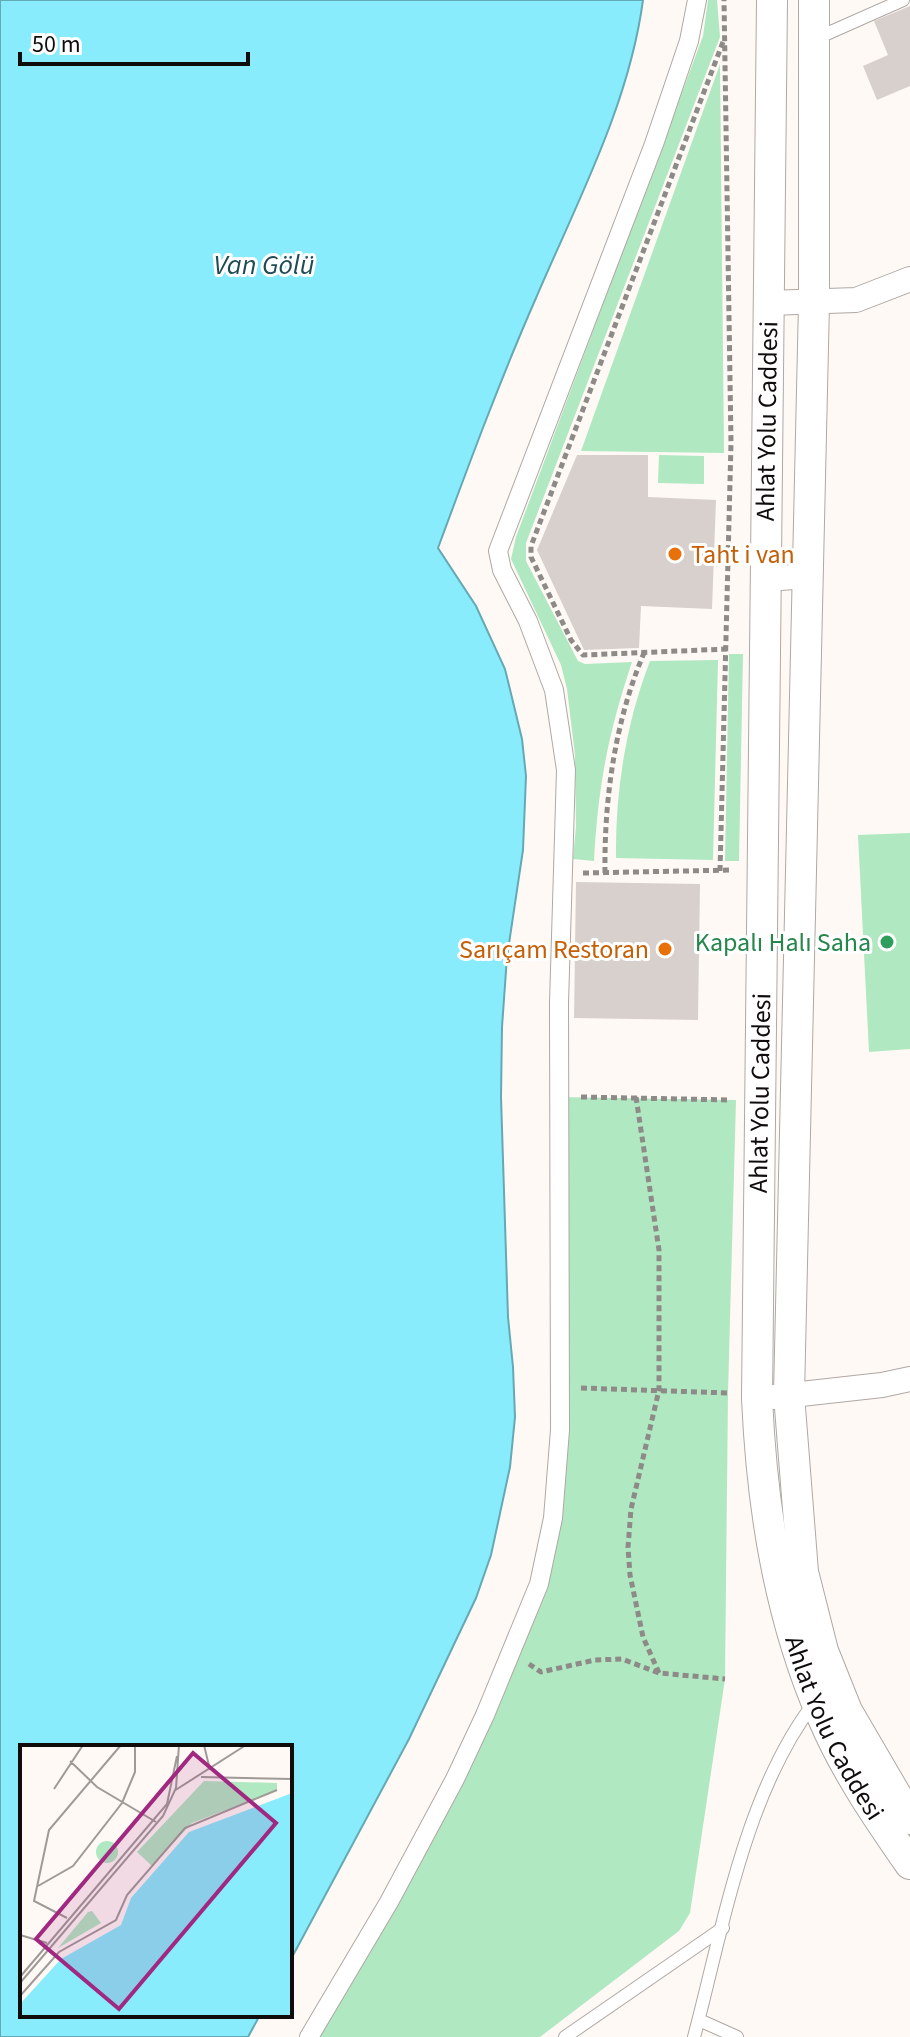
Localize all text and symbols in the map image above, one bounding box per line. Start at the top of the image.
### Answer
scale bar [20,16,248,66]
text: 50 m [32,27,81,62]
water label: Van Gölü [214,245,314,285]
street label: Ahlat Yolu Caddesi [747,321,787,521]
place label: Taht i van [691,536,795,573]
marker: Taht i van [666,545,684,563]
place label: Kapalı Halı Saha [695,924,871,961]
place label: Sarıçam Restoran [459,931,649,968]
marker: Kapalı Halı Saha [878,933,896,951]
marker: Sarıçam Restoran [656,940,674,958]
street label: Ahlat Yolu Caddesi [740,993,780,1193]
street label: Ahlat Yolu Caddesi [776,1631,893,1827]
inset map [20,1745,292,2017]

